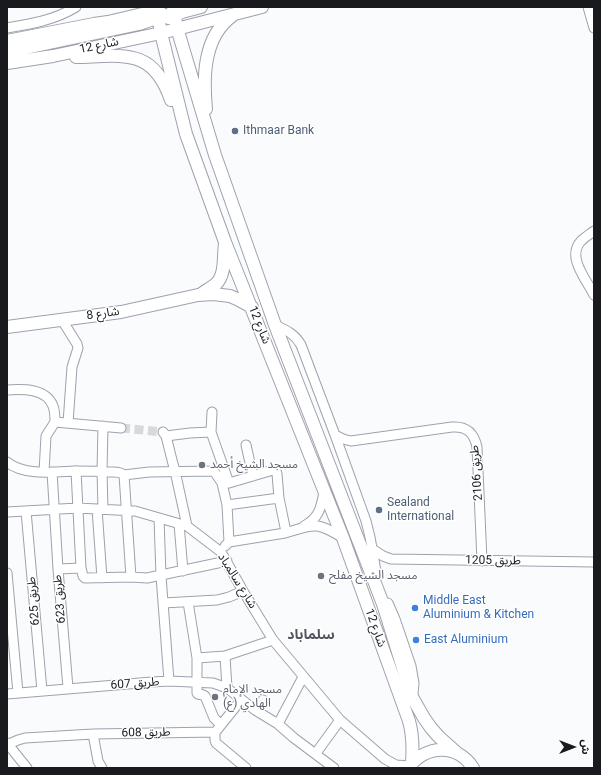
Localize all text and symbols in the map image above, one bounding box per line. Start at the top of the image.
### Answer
street label: شارع 12 [78,35,120,57]
place label: Ithmaar Bank [243,124,314,138]
marker: Ithmaar Bank [230,126,240,136]
street label: شارع 12 [245,304,273,346]
street label: شارع 8 [86,305,120,323]
street label: طريق 2106 [468,445,486,501]
place label: مسجد الشيخ أحمد [210,458,298,472]
marker: مسجد الشيخ أحمد [197,460,207,470]
place label: Sealand International [387,496,454,524]
marker: Sealand International [374,505,384,515]
street label: شارع سالمباد [214,551,260,611]
street label: طريق 1205 [465,553,521,569]
place label: مسجد الشيخ مفلح [329,569,418,583]
marker: مسجد الشيخ مفلح [316,571,326,581]
street label: طريق 623 [51,574,69,624]
street label: طريق 625 [25,576,43,626]
place label: Middle East Aluminium & Kitchen [423,594,534,622]
marker: Middle East Aluminium & Kitchen [410,603,420,613]
street label: شارع 12 [361,607,389,649]
district label: سلماباد [287,627,335,643]
place label: East Aluminium [424,633,508,647]
marker: East Aluminium [411,635,421,645]
street label: طريق 607 [110,675,160,693]
place label: مسجد الإمام الهادي (ع) [223,683,282,711]
marker: مسجد الإمام الهادي (ع) [210,692,220,702]
street label: طريق 608 [121,725,171,741]
north arrow [553,727,593,767]
text: ش [579,739,592,755]

